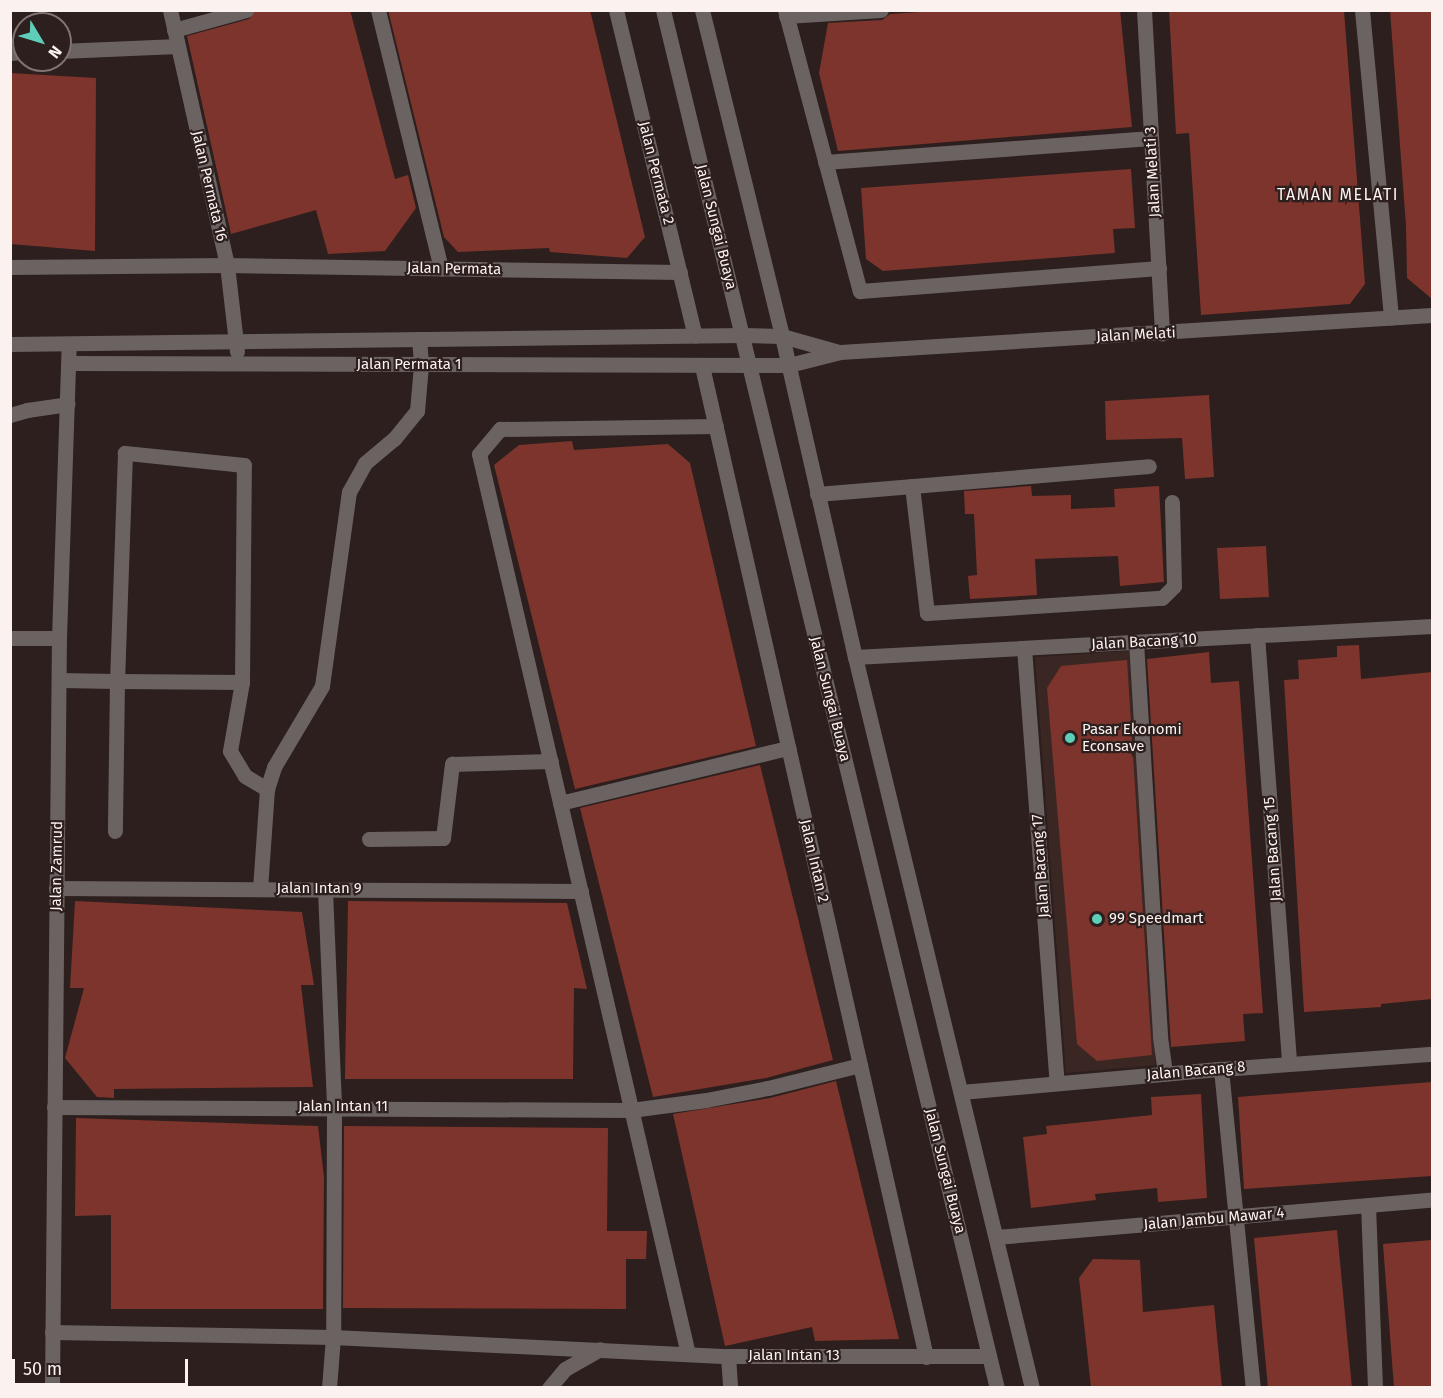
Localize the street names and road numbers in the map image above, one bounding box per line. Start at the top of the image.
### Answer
street label: Jalan Permata 2 [634,119,678,227]
street label: Jalan Melati 3 [1142,126,1164,218]
street label: Jalan Permata 16 [188,129,230,243]
street label: Jalan Sungai Buaya [692,162,740,292]
street label: Jalan Permata [407,259,501,279]
street label: Jalan Melati [1096,324,1176,346]
street label: Jalan Permata 1 [356,356,462,374]
street label: Jalan Bacang 10 [1091,630,1197,654]
street label: Jalan Sungai Buaya [806,634,854,764]
street label: Jalan Bacang 15 [1260,796,1286,902]
street label: Jalan Bacang 17 [1028,813,1054,919]
street label: Jalan Intan 2 [796,818,832,904]
street label: Jalan Zamrud [47,821,67,911]
street label: Jalan Intan 9 [276,880,362,898]
street label: Jalan Bacang 8 [1146,1058,1246,1084]
street label: Jalan Intan 11 [298,1098,388,1116]
street label: Jalan Sungai Buaya [921,1106,969,1236]
street label: Jalan Jambu Mawar 4 [1143,1204,1285,1234]
street label: Jalan Intan 13 [748,1347,840,1365]

